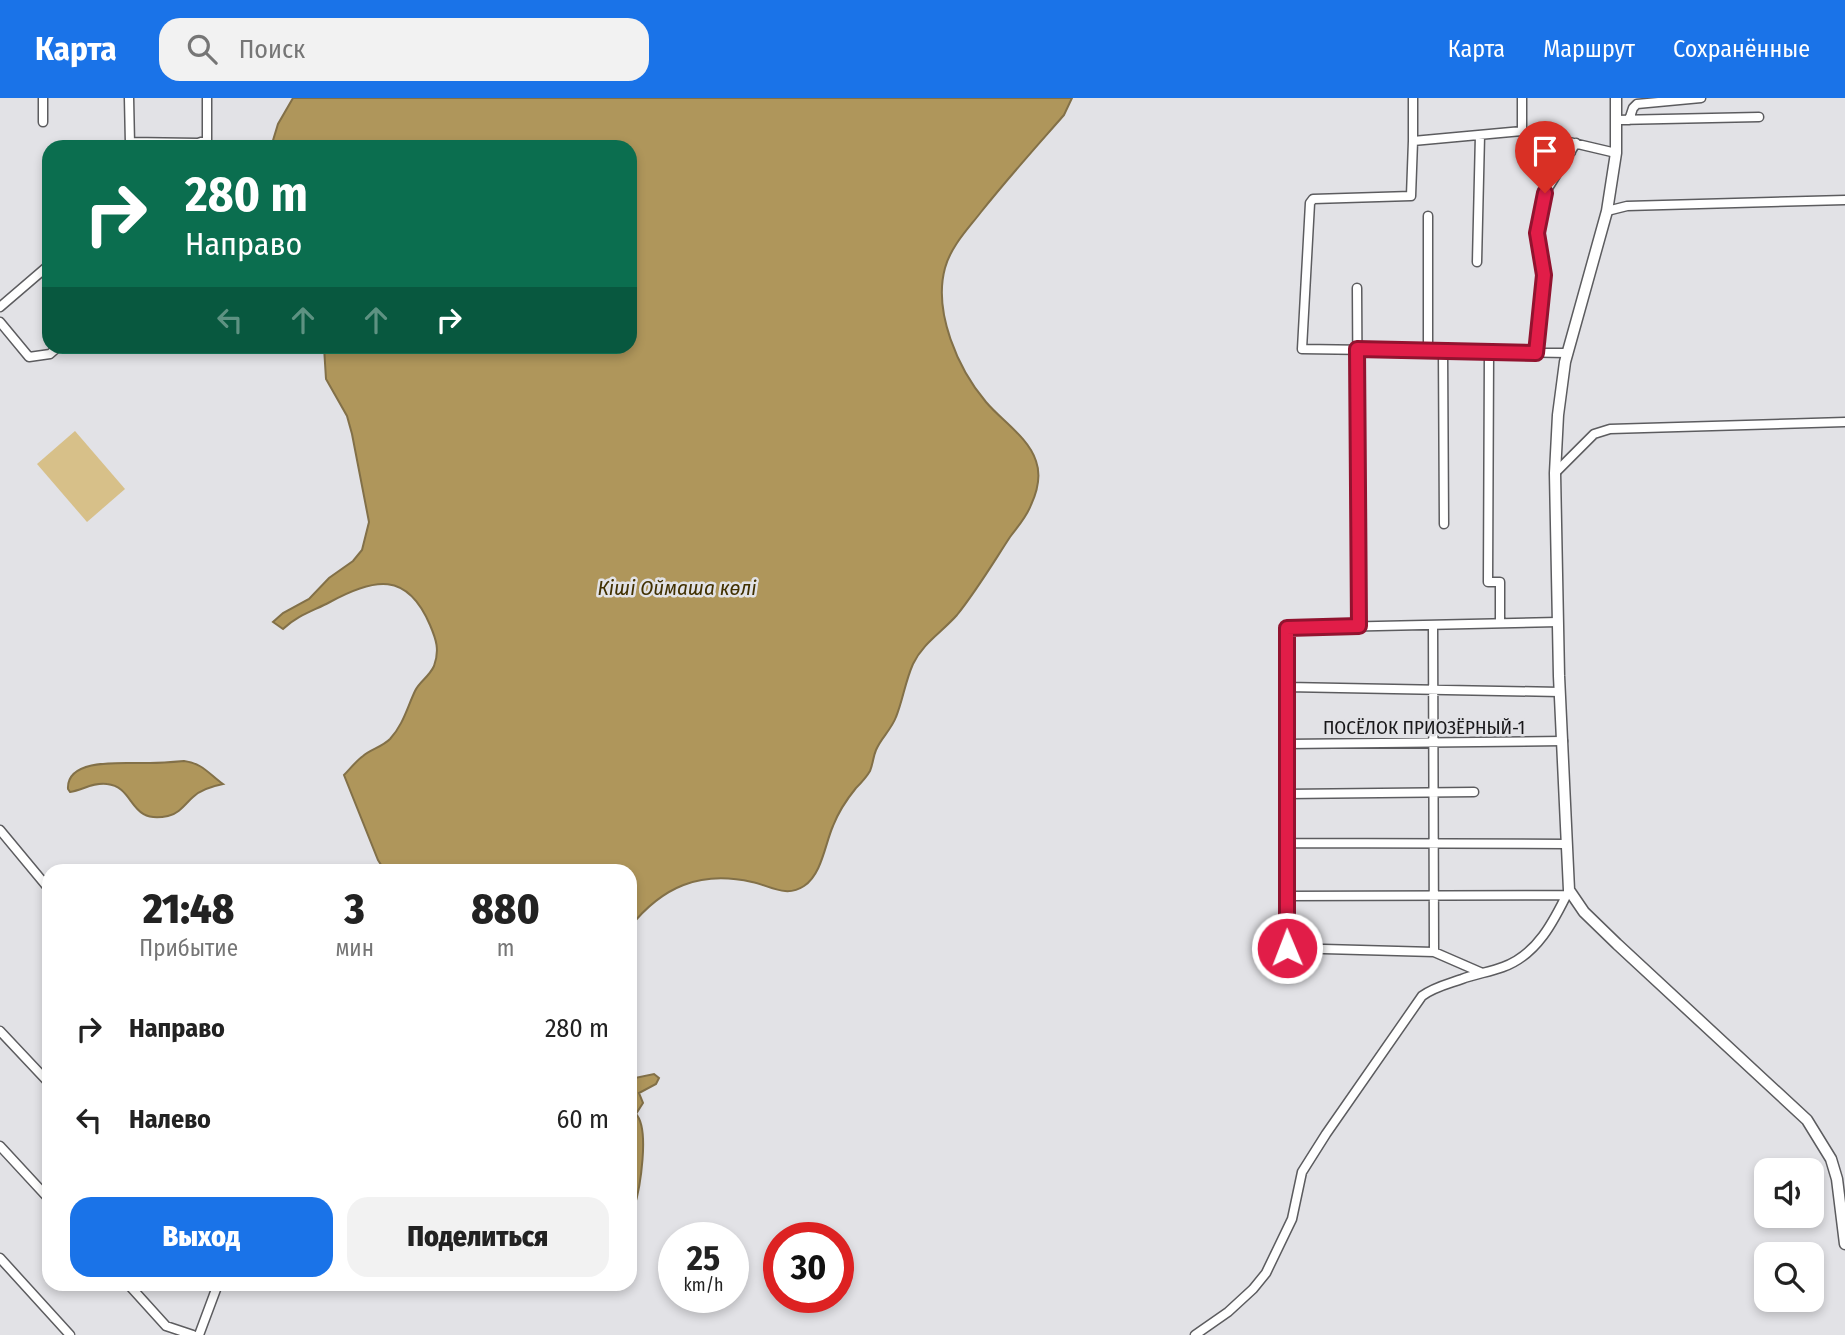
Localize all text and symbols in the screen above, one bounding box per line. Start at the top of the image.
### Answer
search box [159,18,649,81]
text: Карта [35,29,117,69]
icon: search [183,30,221,68]
text: Поиск [239,34,305,65]
text: Карта [1448,35,1505,63]
text: Маршрут [1543,35,1635,63]
text: Сохранённые [1673,35,1810,63]
pin [1515,121,1575,193]
icon: arrive [1526,132,1564,170]
text: 280 m [185,165,308,224]
icon: right [70,168,161,259]
text: Направо [185,225,302,263]
icon: left [211,301,249,339]
icon: ahead [284,301,322,339]
icon: ahead [357,301,395,339]
icon: right [430,301,468,339]
water label: Кіші Оймаша көлi [597,575,757,601]
street label: ПОСЁЛОК ПРИОЗЁРНЫЙ-1 [1323,716,1525,739]
text: 21:48 [143,884,234,934]
text: 3 [345,884,365,934]
text: 880 [471,884,540,934]
position arrow [1250,911,1324,985]
text: Прибытие [139,934,238,962]
text: мин [335,934,374,962]
text: m [497,934,514,962]
icon: right [70,1010,108,1048]
text: Направо [129,1013,225,1044]
text: 280 m [545,1013,609,1044]
icon: left [70,1101,108,1139]
text: Налево [129,1104,211,1135]
text: 60 m [556,1104,609,1135]
map controls [1754,1158,1824,1312]
button: sound [1754,1158,1824,1228]
button: Выход [70,1197,333,1277]
button: Поделиться [347,1197,609,1277]
speed limit sign: 30 [763,1222,854,1313]
text: 25 [687,1237,720,1279]
button: search [1754,1242,1824,1312]
text: km/h [683,1274,724,1296]

